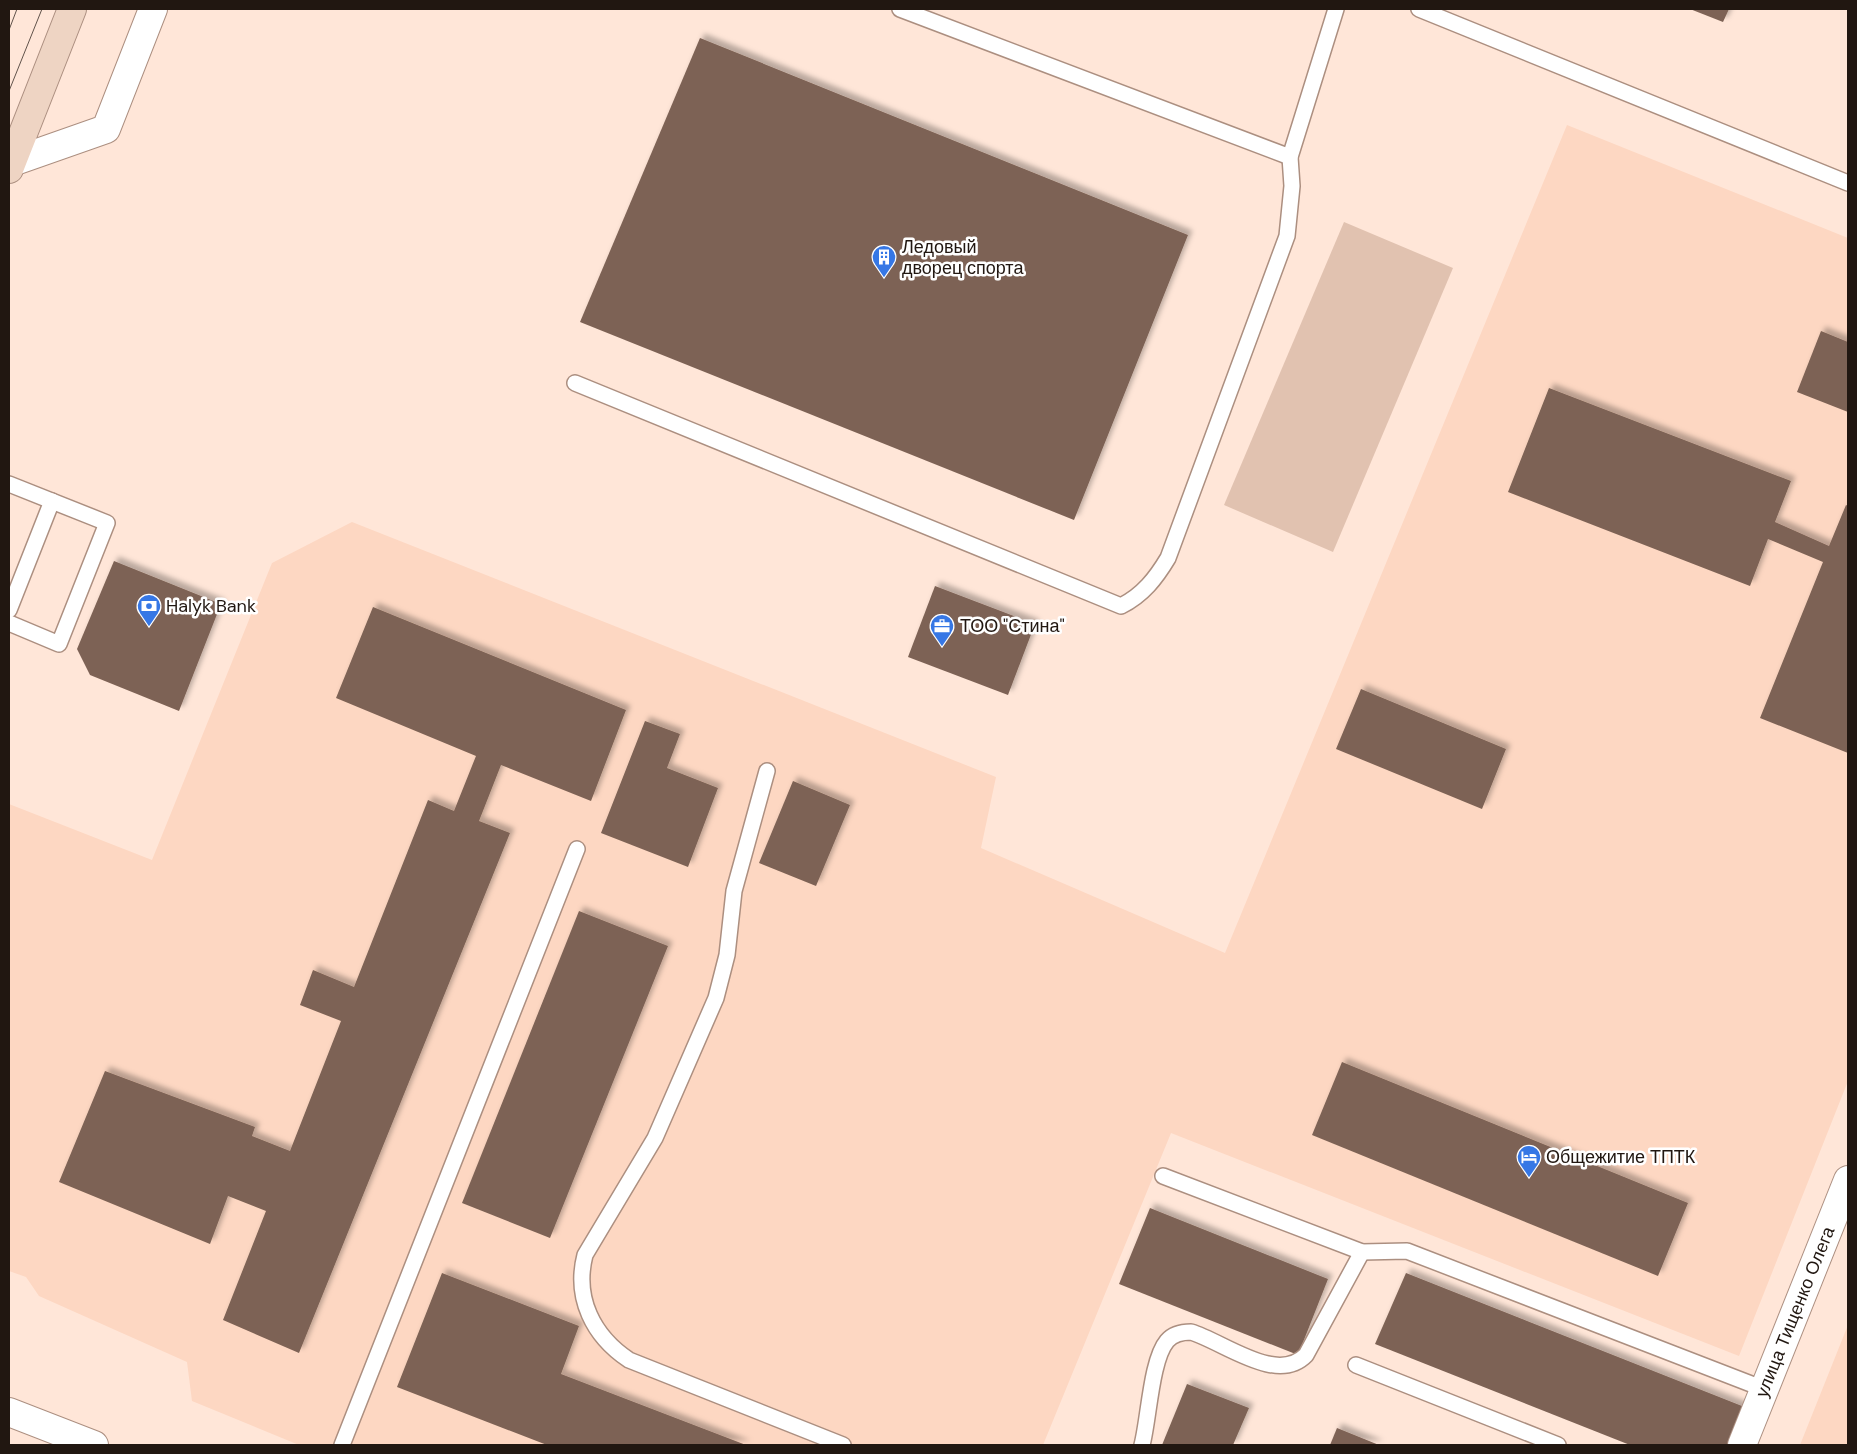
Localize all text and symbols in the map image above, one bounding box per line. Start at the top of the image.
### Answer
place label: Ледовый дворец спорта [902,235,1024,280]
building icon: Ледовый дворец спорта [871,244,897,278]
bank icon: Halyk Bank [136,593,162,627]
place label: Halyk Bank [166,594,256,618]
office icon: ТОО "Стина" [929,613,955,647]
place label: ТОО "Стина" [960,614,1065,638]
hotel icon: Общежитие ТПТК [1516,1144,1542,1178]
place label: Общежитие ТПТК [1546,1145,1696,1169]
street label: улица Тищенко Олега [1750,1222,1841,1401]

